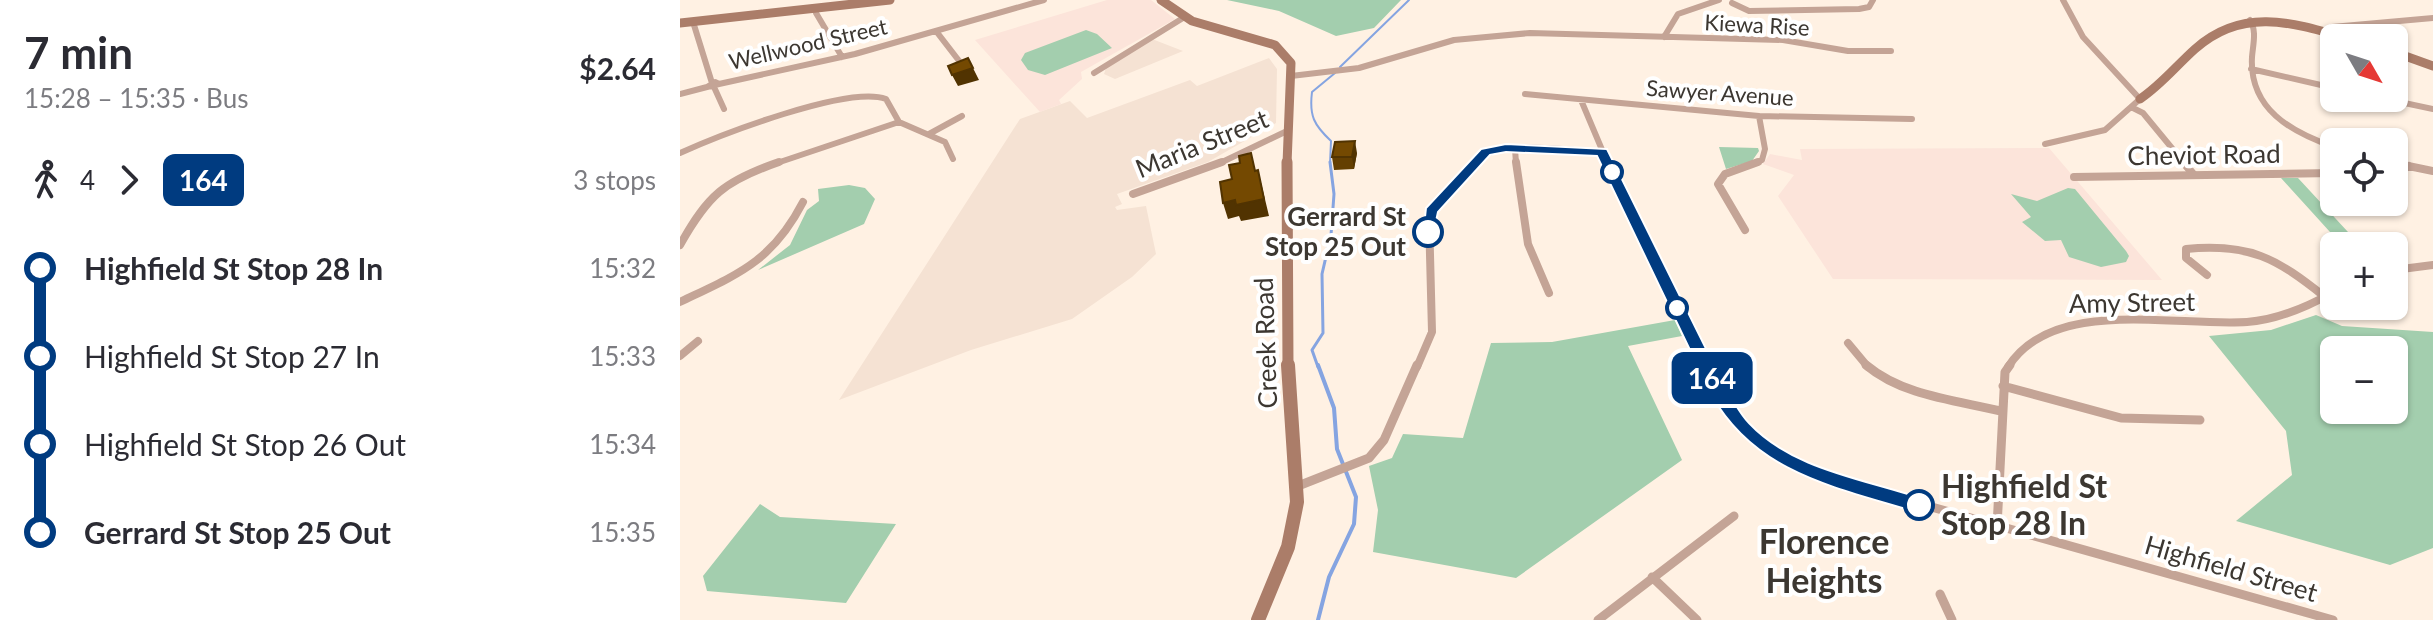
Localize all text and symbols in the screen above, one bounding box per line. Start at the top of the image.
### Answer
street label: Kiewa Rise [1704,8,1810,41]
street label: Wellwood Street [726,12,890,75]
north arrow [2320,24,2408,112]
map controls [2320,24,2408,424]
text: 7 min [24,26,133,78]
text: $2.64 [579,50,656,86]
street label: Sawyer Avenue [1645,74,1795,111]
text: 15:28 – 15:35 · Bus [24,82,248,114]
street label: Maria Street [1131,102,1273,184]
button: locate [2320,128,2408,216]
street label: Cheviot Road [2127,137,2281,171]
icon: walk [24,158,68,202]
icon: forward [107,158,151,202]
unlabelled marker [1601,161,1623,183]
text: 164 [179,163,228,197]
text: 4 [80,164,95,196]
text: 3 stops [573,164,656,196]
place label: Gerrard St Stop 25 Out [1265,200,1406,262]
marker: Gerrard St Stop 25 Out [1413,217,1443,247]
button: + [2320,232,2408,320]
text: Highfield St Stop 28 In [84,250,383,286]
text: 15:32 [589,252,656,284]
street label: Creek Road [1247,277,1283,409]
street label: Amy Street [2068,285,2196,319]
unlabelled marker [1666,297,1688,319]
button: − [2320,336,2408,424]
text: Highfield St Stop 27 In [84,338,380,374]
text: 15:33 [589,340,656,372]
line badge: 164 [1666,352,1758,404]
text: 164 [1688,361,1736,395]
text: Highfield St Stop 26 Out [84,426,406,462]
text: 15:34 [589,428,656,460]
place label: Highfield St Stop 28 In [1941,466,2107,542]
marker: Highfield St Stop 28 In [1904,490,1934,520]
text: Gerrard St Stop 25 Out [84,514,391,550]
text: 15:35 [589,516,656,548]
district label: Florence Heights [1759,520,1889,600]
street label: Highfield Street [2141,528,2322,608]

